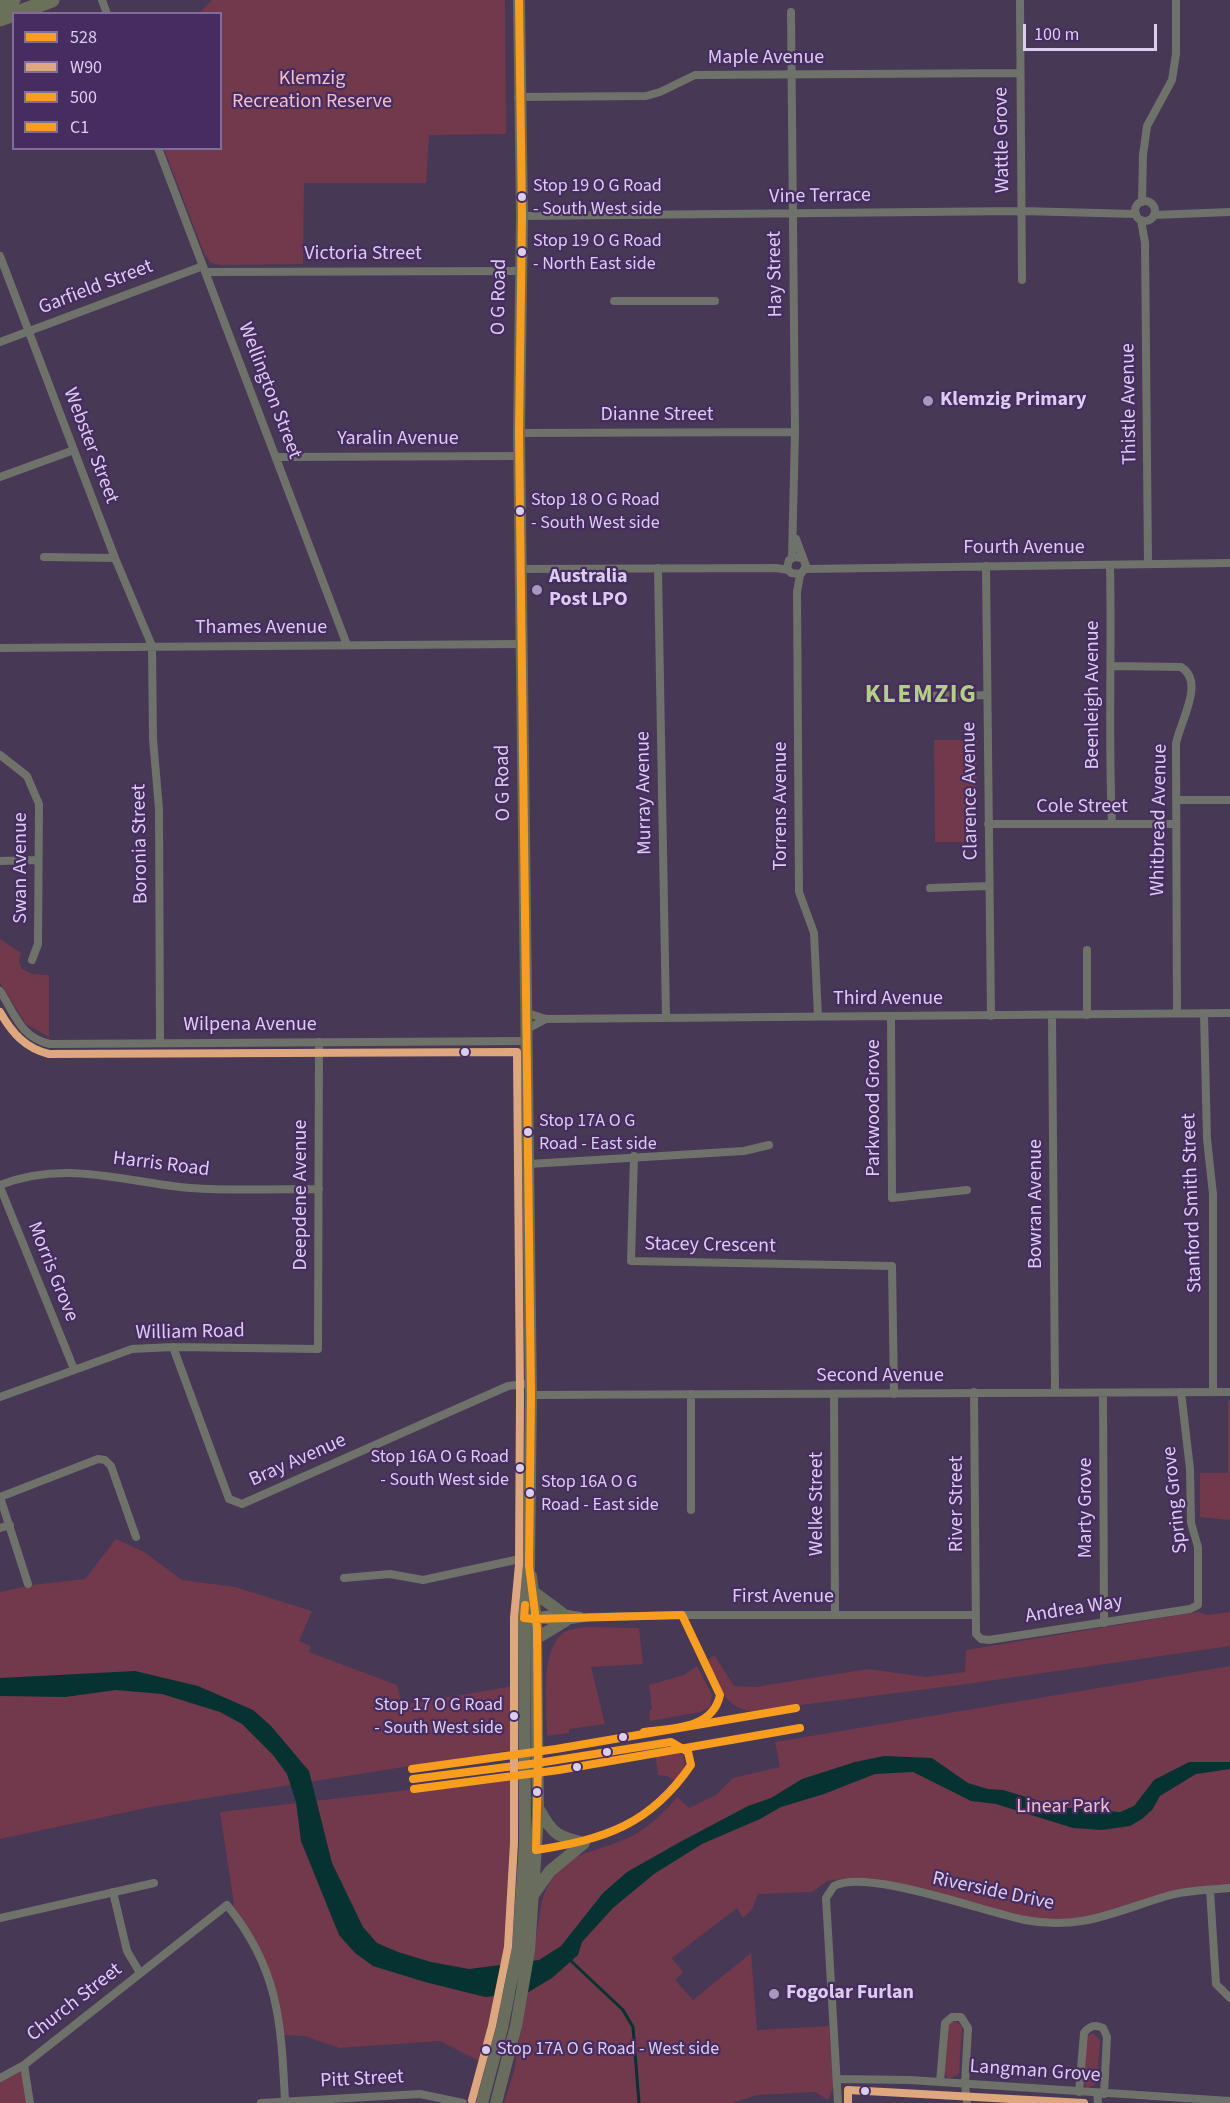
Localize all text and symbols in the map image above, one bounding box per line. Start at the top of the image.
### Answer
legend [12,12,222,150]
scale bar [1026,12,1160,50]
text: 100 m [1034,22,1079,47]
text: 528 [70,25,97,50]
street label: Maple Avenue [708,47,824,71]
text: W90 [70,55,102,80]
park label: Klemzig Recreation Reserve [232,68,392,115]
text: 500 [70,85,97,110]
street label: Wattle Grove [990,87,1016,193]
text: C1 [70,115,89,140]
place label: Stop 19 O G Road - South West side [533,176,662,219]
street label: Vine Terrace [769,184,871,210]
marker: Stop 19 O G Road - South West side [516,191,528,203]
place label: Stop 19 O G Road - North East side [533,231,662,274]
street label: Hay Street [763,231,789,317]
street label: Victoria Street [304,243,422,267]
marker: Stop 19 O G Road - North East side [516,246,528,258]
street label: Garfield Street [36,255,156,321]
street label: O G Road [487,259,513,335]
street label: Wellington Street [232,319,306,463]
street label: Thistle Avenue [1117,343,1143,465]
street label: Webster Street [57,385,123,507]
place label: Klemzig Primary [940,389,1087,413]
marker: Klemzig Primary [921,394,935,408]
street label: Dianne Street [600,404,714,428]
street label: Yaralin Avenue [337,428,459,452]
place label: Stop 18 O G Road - South West side [531,490,660,532]
marker: Stop 18 O G Road - South West side [514,505,526,517]
street label: Fourth Avenue [963,537,1085,561]
place label: Australia Post LPO [549,566,628,613]
marker: Australia Post LPO [530,583,544,597]
street label: Thames Avenue [195,617,327,641]
street label: Beenleigh Avenue [1082,620,1106,770]
district label: KLEMZIG [865,680,977,712]
street label: Clarence Avenue [958,722,984,860]
street label: Murray Avenue [632,731,658,855]
street label: Torrens Avenue [770,742,794,870]
street label: Whitbread Avenue [1147,744,1173,896]
street label: O G Road [491,745,517,821]
street label: Boronia Street [128,784,154,904]
street label: Cole Street [1036,796,1128,820]
street label: Swan Avenue [10,812,34,924]
street label: Third Avenue [833,988,943,1012]
street label: Wilpena Avenue [183,1014,317,1038]
street label: Parkwood Grove [863,1039,887,1177]
unlabelled marker [459,1046,471,1058]
place label: Stop 17A O G Road - East side [539,1111,657,1154]
street label: Stanford Smith Street [1178,1113,1208,1293]
street label: Deepdene Avenue [290,1120,314,1270]
marker: Stop 17A O G Road - East side [522,1126,534,1138]
street label: Bowran Avenue [1025,1139,1049,1269]
street label: Harris Road [111,1147,211,1183]
street label: Morris Grove [21,1219,83,1325]
street label: Stacey Crescent [644,1233,776,1259]
street label: William Road [135,1320,245,1346]
street label: Second Avenue [816,1365,944,1389]
street label: Bray Avenue [246,1429,350,1493]
street label: Spring Grove [1158,1445,1194,1555]
place label: Stop 16A O G Road - South West side [370,1447,509,1490]
street label: Welke Street [806,1452,830,1556]
street label: River Street [946,1456,970,1552]
street label: Marty Grove [1075,1458,1099,1558]
marker: Stop 16A O G Road - South West side [514,1462,526,1474]
place label: Stop 16A O G Road - East side [541,1472,659,1514]
marker: Stop 16A O G Road - East side [524,1487,536,1499]
street label: First Avenue [732,1586,834,1610]
street label: Andrea Way [1024,1590,1124,1630]
place label: Stop 17 O G Road - South West side [374,1695,503,1738]
marker: Stop 17 O G Road - South West side [508,1710,520,1722]
unlabelled marker [617,1731,629,1743]
unlabelled marker [601,1746,613,1758]
unlabelled marker [571,1761,583,1773]
unlabelled marker [531,1786,543,1798]
park label: Linear Park [1016,1796,1110,1820]
street label: Riverside Drive [930,1867,1056,1917]
street label: Church Street [23,1958,127,2048]
place label: Fogolar Furlan [786,1982,914,2006]
marker: Fogolar Furlan [767,1987,781,2001]
place label: Stop 17A O G Road - West side [497,2039,719,2061]
marker: Stop 17A O G Road - West side [480,2044,492,2056]
street label: Langman Grove [969,2055,1101,2089]
street label: Pitt Street [320,2066,404,2094]
unlabelled marker [859,2085,871,2097]

